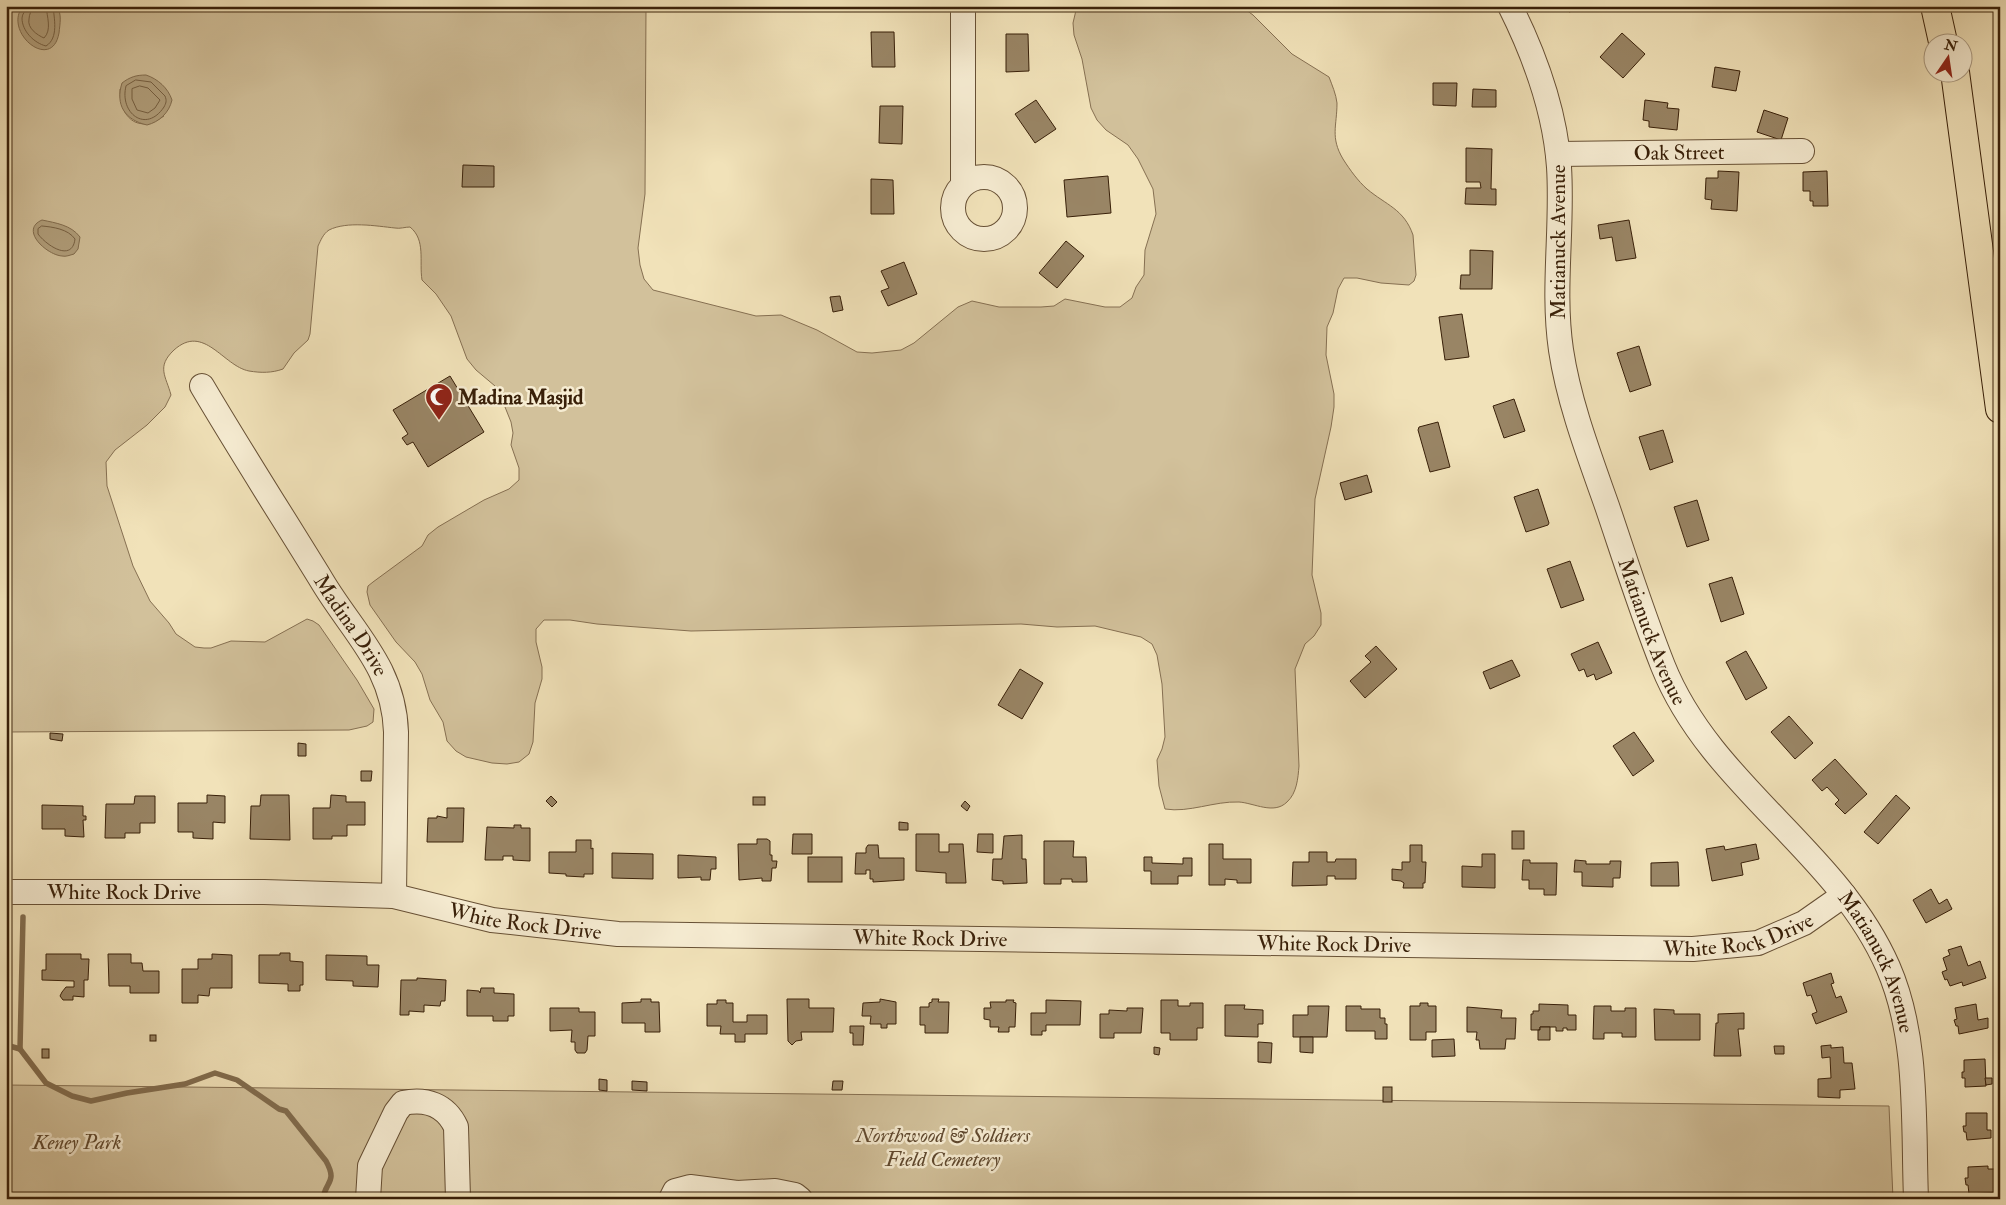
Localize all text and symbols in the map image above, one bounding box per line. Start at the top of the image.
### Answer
north arrow [1924,32,1974,82]
text: N [1942,36,1959,56]
street label: Oak Street [1633,139,1725,167]
street label: Matianuck Avenue [1545,164,1572,320]
mosque icon: Madina Masjid [424,382,454,421]
place label: Madina Masjid [457,384,584,411]
street label: Matianuck Avenue [1611,555,1693,710]
street label: Madina Drive [307,570,394,681]
street label: White Rock Drive [46,879,201,906]
street label: Matianuck Avenue [1832,885,1920,1035]
street label: White Rock Drive [445,897,603,946]
street label: White Rock Drive [1662,907,1819,963]
street label: White Rock Drive [852,924,1008,953]
street label: White Rock Drive [1256,930,1412,959]
park label: Northwood & Soldiers Field Cemetery [855,1122,1031,1173]
park label: Keney Park [31,1129,122,1156]

